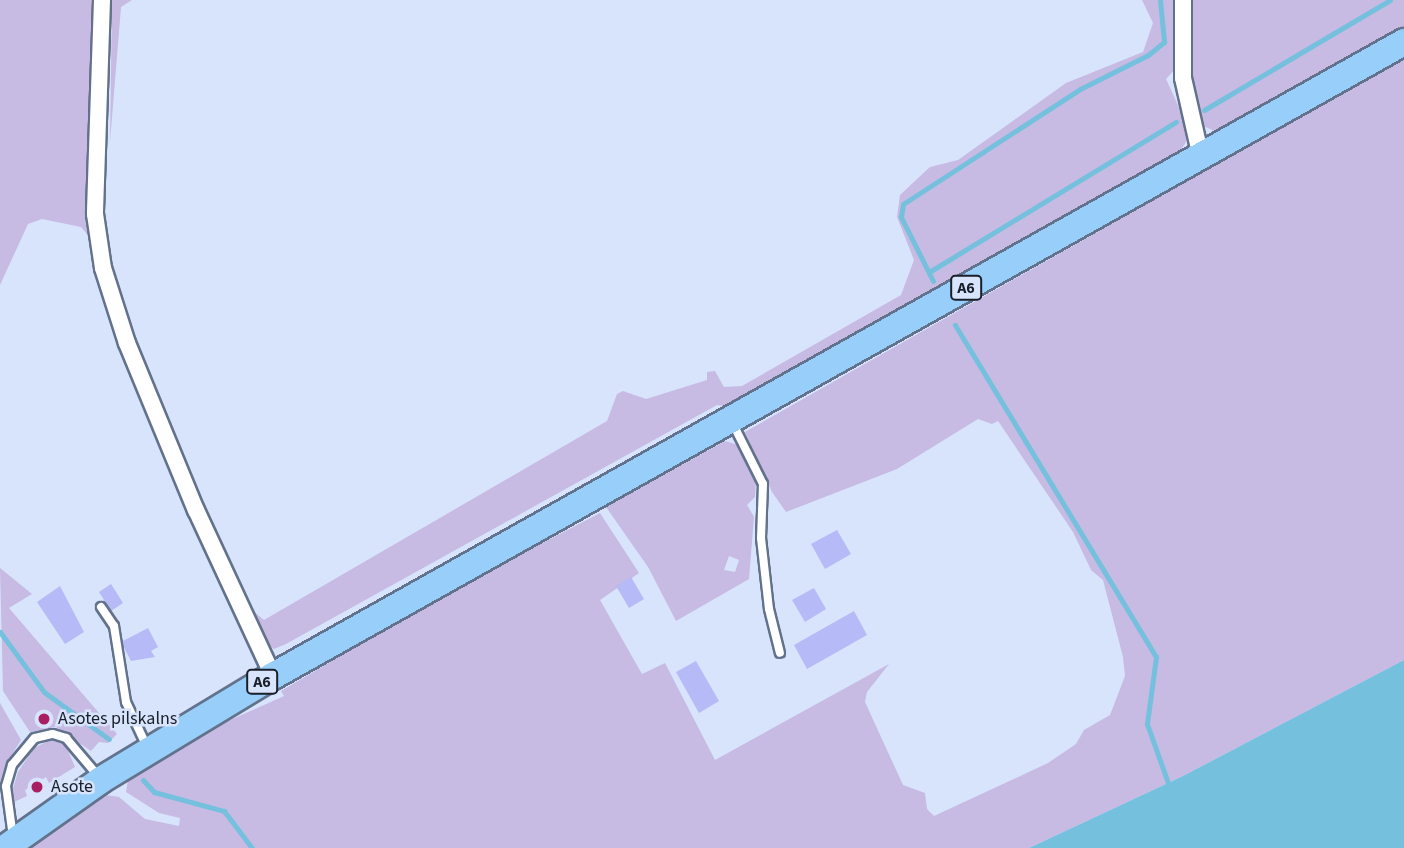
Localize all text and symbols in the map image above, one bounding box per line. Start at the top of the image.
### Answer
road number: A6 [948,276,984,300]
road number: A6 [244,670,280,694]
place label: Asotes pilskalns [58,708,177,730]
marker: Asotes pilskalns [36,711,52,727]
place label: Asote [51,776,93,798]
marker: Asote [29,779,45,795]

